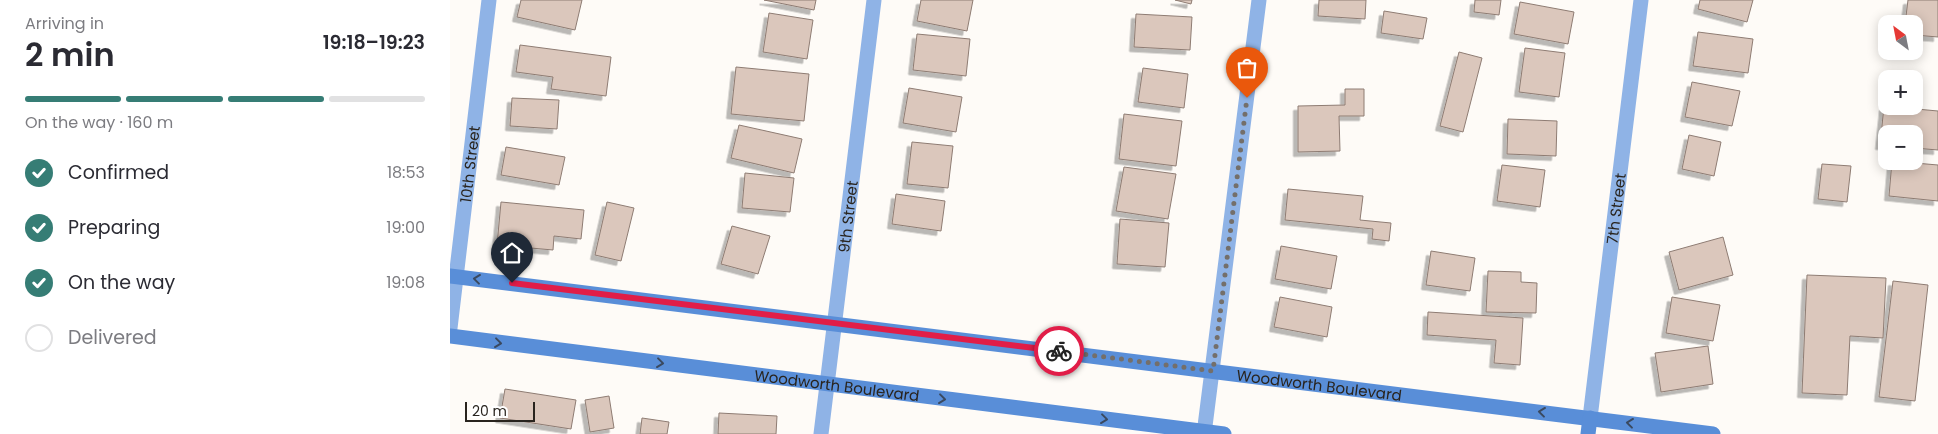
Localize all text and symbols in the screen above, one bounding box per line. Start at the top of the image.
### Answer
text: Arriving in [25,12,104,35]
north arrow [1878,15,1922,60]
map controls [1878,15,1923,170]
text: 19:18–19:23 [323,29,425,56]
text: 2 min [25,32,115,77]
pin [1226,47,1268,98]
icon: bag [1233,54,1261,82]
button: + [1878,70,1923,115]
text: On the way · 160 m [25,111,173,134]
street label: 10th Street [454,125,484,204]
button: − [1878,125,1923,170]
icon: check [25,159,53,187]
text: Confirmed [68,159,169,186]
text: 18:53 [387,161,425,184]
street label: 7th Street [1601,172,1630,245]
street label: 9th Street [833,179,862,254]
icon: check [25,214,53,242]
text: Preparing [68,214,160,241]
text: 19:00 [386,216,425,239]
pin [491,232,533,283]
icon: home [498,239,526,267]
icon: check [25,269,53,297]
text: On the way [68,269,175,296]
text: 19:08 [386,271,425,294]
one-way arrow [473,274,481,285]
text: Delivered [68,324,157,351]
courier [1034,326,1084,376]
one-way arrow [494,337,503,347]
icon: bike [1045,337,1073,365]
one-way arrow [656,357,664,368]
street label: Woodworth Boulevard [753,364,921,406]
street label: Woodworth Boulevard [1235,364,1403,405]
one-way arrow [939,393,947,404]
scale bar [465,399,535,422]
text: 20 m [472,401,507,421]
one-way arrow [1537,407,1545,418]
one-way arrow [1100,413,1108,424]
one-way arrow [1626,418,1634,429]

